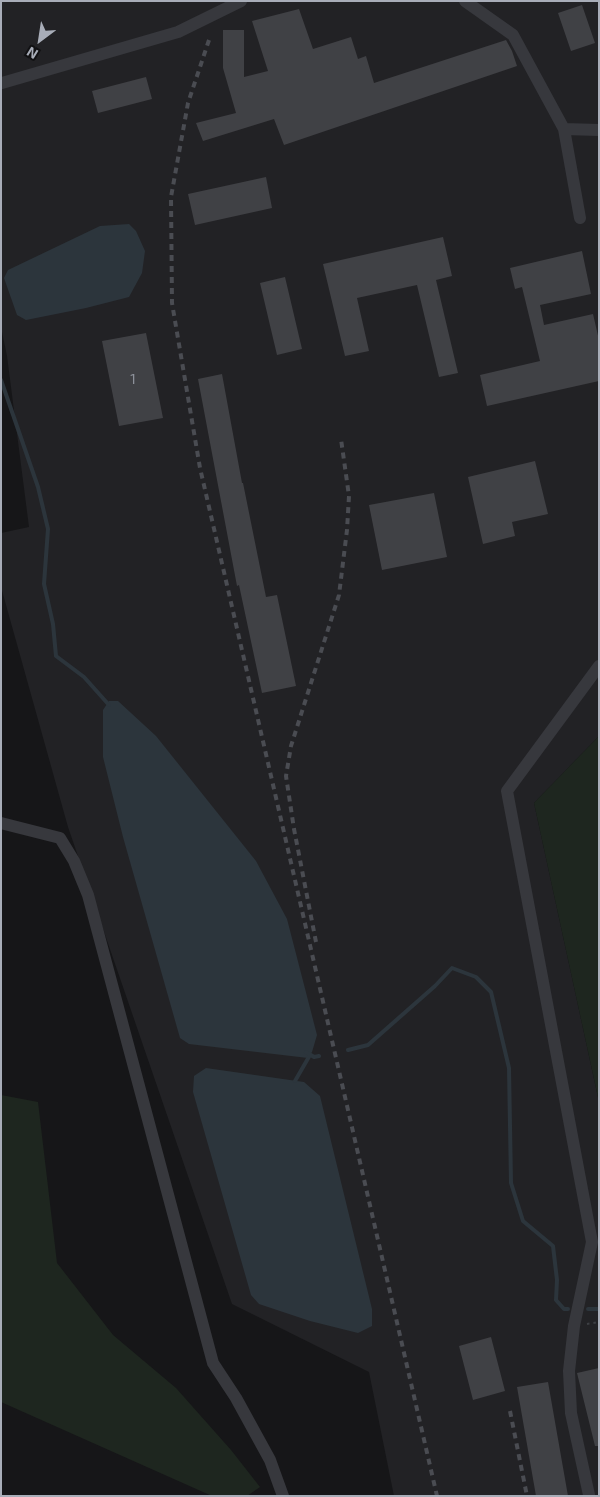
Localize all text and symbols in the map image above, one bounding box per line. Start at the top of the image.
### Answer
north arrow [15,15,65,65]
text: N [23,43,41,63]
house number: 1 [130,371,136,387]

